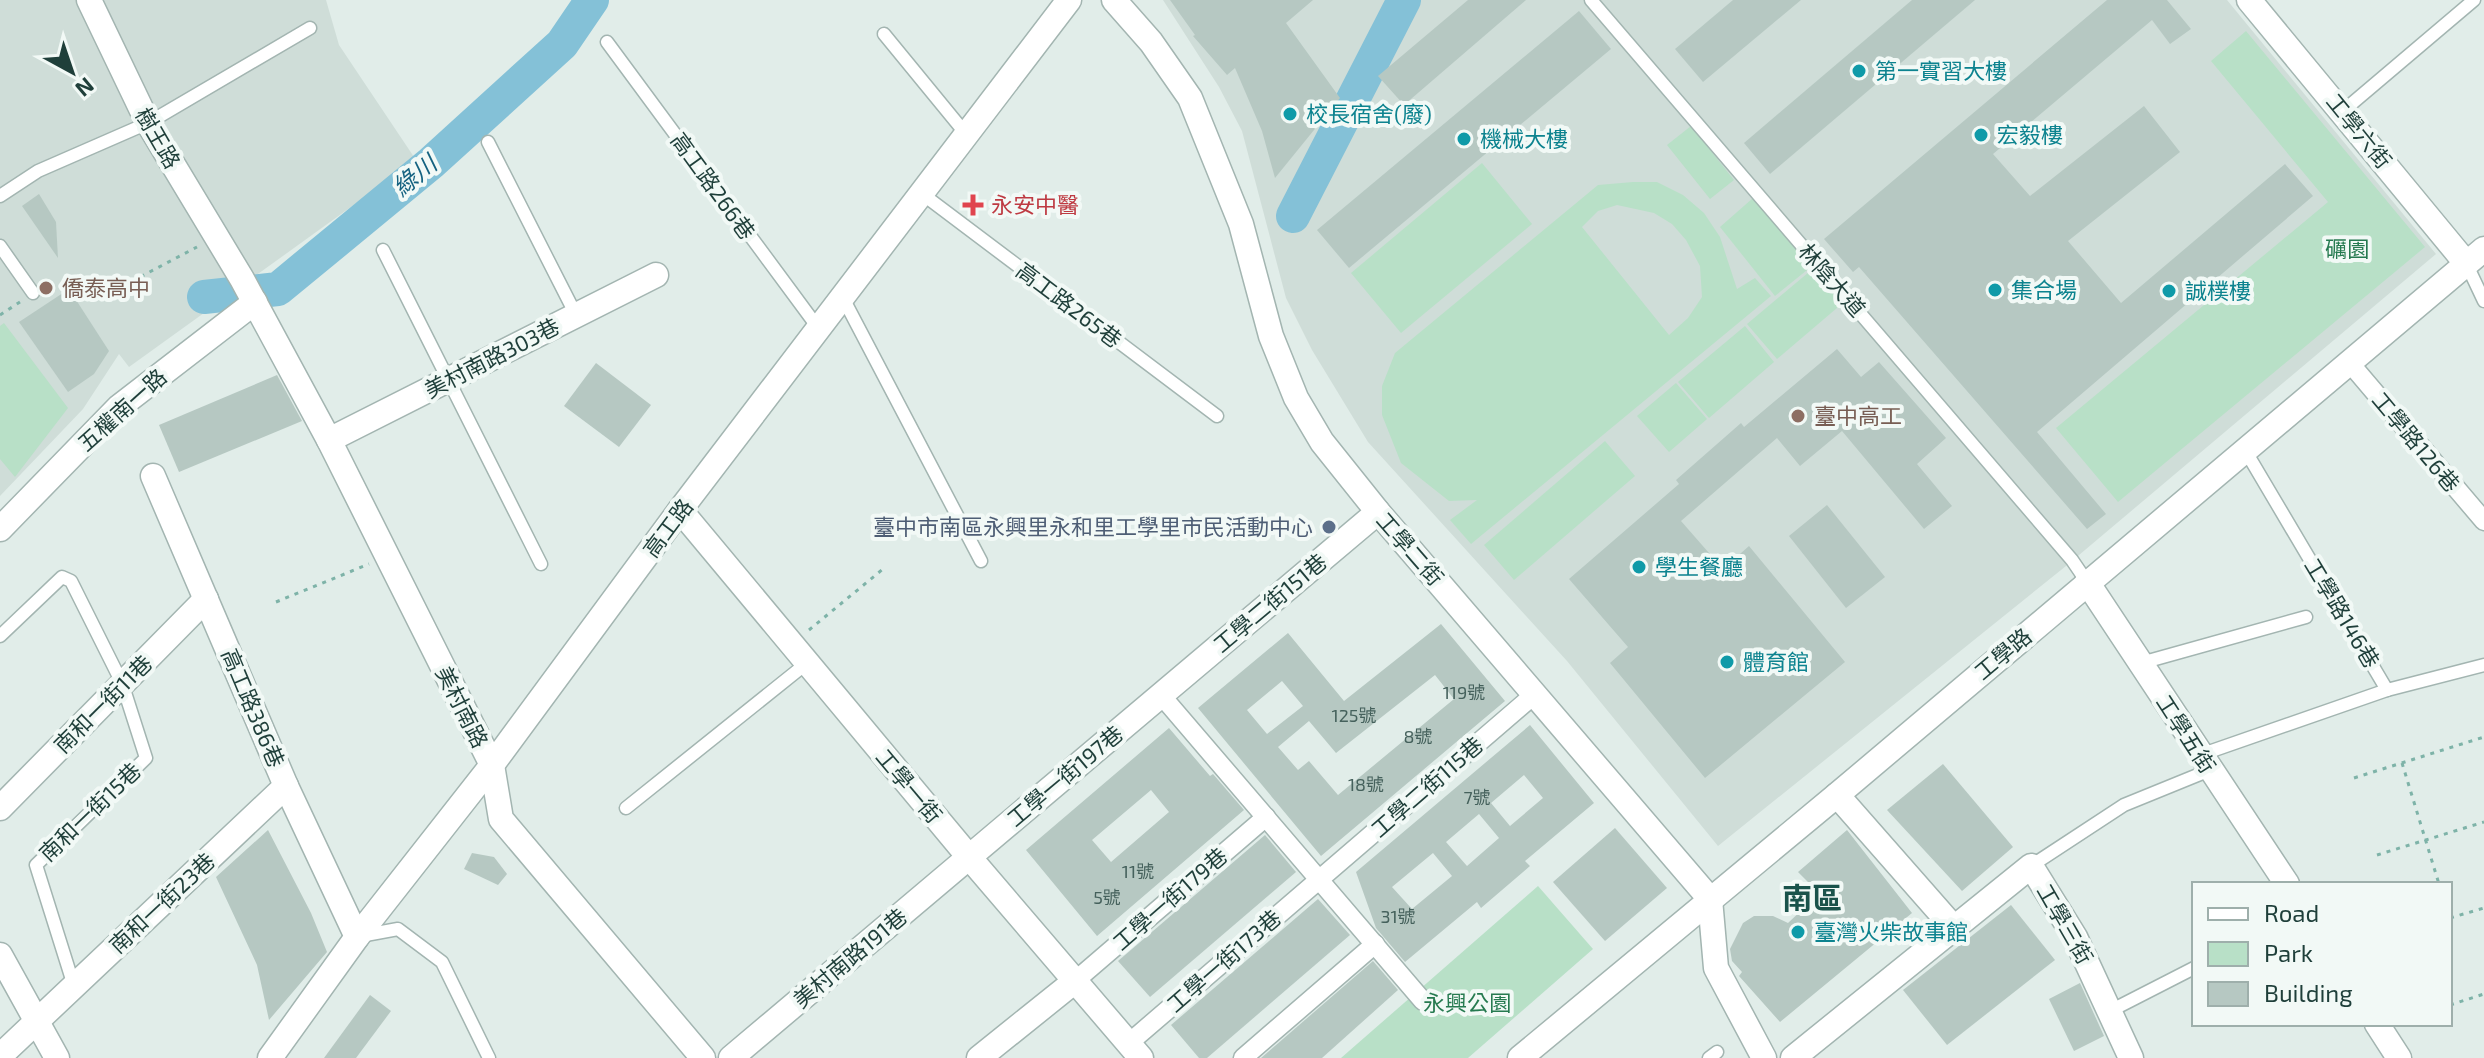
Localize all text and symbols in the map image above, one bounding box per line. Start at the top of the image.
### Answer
north arrow [32,32,112,112]
place label: 第一實習大樓 [1875,57,2007,83]
marker: 第一實習大樓 [1850,62,1868,80]
text: N [71,73,100,103]
street label: 工學六街 [2322,88,2398,173]
place label: 校長宿舍(廢) [1306,100,1432,126]
street label: 樹王路 [131,102,187,173]
marker: 校長宿舍(廢) [1281,105,1299,123]
place label: 宏毅樓 [1997,121,2063,147]
place label: 機械大樓 [1480,125,1568,151]
marker: 宏毅樓 [1972,126,1990,144]
street label: 高工路266巷 [666,127,761,244]
marker: 機械大樓 [1455,130,1473,148]
water label: 綠川 [386,146,444,201]
place label: 永安中醫 [991,191,1079,217]
marker: 永安中醫 [962,194,984,216]
park label: 礪園 [2325,235,2369,261]
street label: 林陰大道 [1794,238,1871,321]
street label: 高工路265巷 [1012,256,1127,352]
place label: 僑泰高中 [62,274,150,300]
place label: 集合場 [2011,276,2077,302]
place label: 誠樸樓 [2185,277,2251,303]
marker: 僑泰高中 [37,279,55,297]
marker: 集合場 [1986,281,2004,299]
marker: 誠樸樓 [2160,282,2178,300]
street label: 美村南路303巷 [420,312,563,402]
street label: 五權南一路 [72,363,171,456]
street label: 工學路126巷 [2368,386,2466,496]
place label: 臺中高工 [1814,402,1902,428]
marker: 臺中高工 [1789,407,1807,425]
street label: 高工路 [637,493,697,562]
street label: 工學二街 [1372,507,1449,590]
place label: 臺中市南區永興里永和里工學里市民活動中心 [873,513,1313,539]
marker: 臺中市南區永興里永和里工學里市民活動中心 [1320,518,1338,536]
street label: 工學二街151巷 [1208,548,1331,657]
place label: 學生餐廳 [1655,553,1743,579]
street label: 工學路146巷 [2300,553,2386,672]
marker: 學生餐廳 [1630,558,1648,576]
street label: 工學路 [1969,622,2036,684]
street label: 高工路386巷 [217,644,291,771]
place label: 體育館 [1743,648,1809,674]
street label: 南和一街11巷 [48,649,157,758]
marker: 體育館 [1718,653,1736,671]
street label: 美村南路 [431,661,494,752]
house number: 119號 [1443,681,1485,703]
street label: 工學五街 [2152,689,2222,777]
house number: 125號 [1332,704,1376,726]
street label: 工學一街197巷 [1001,719,1127,831]
house number: 8號 [1404,725,1432,747]
street label: 工學二街115巷 [1365,731,1487,842]
street label: 工學一街 [872,743,948,827]
street label: 南和一街15巷 [33,757,145,866]
house number: 18號 [1348,773,1384,795]
house number: 7號 [1463,786,1491,808]
street label: 工學一街179巷 [1107,842,1232,955]
street label: 南和一街23巷 [103,847,219,958]
house number: 11號 [1122,860,1154,882]
district label: 南區 [1782,879,1842,915]
street label: 工學三街 [2033,879,2099,968]
legend [2192,882,2452,1026]
house number: 5號 [1093,886,1121,908]
text: Road [2264,898,2319,927]
street label: 美村南路191巷 [787,902,911,1012]
street label: 工學一街173巷 [1161,904,1286,1017]
house number: 31號 [1380,905,1416,927]
place label: 臺灣火柴故事館 [1814,918,1968,944]
marker: 臺灣火柴故事館 [1789,923,1807,941]
text: Park [2264,938,2313,967]
text: Building [2264,978,2353,1007]
park label: 永興公園 [1423,989,1511,1015]

